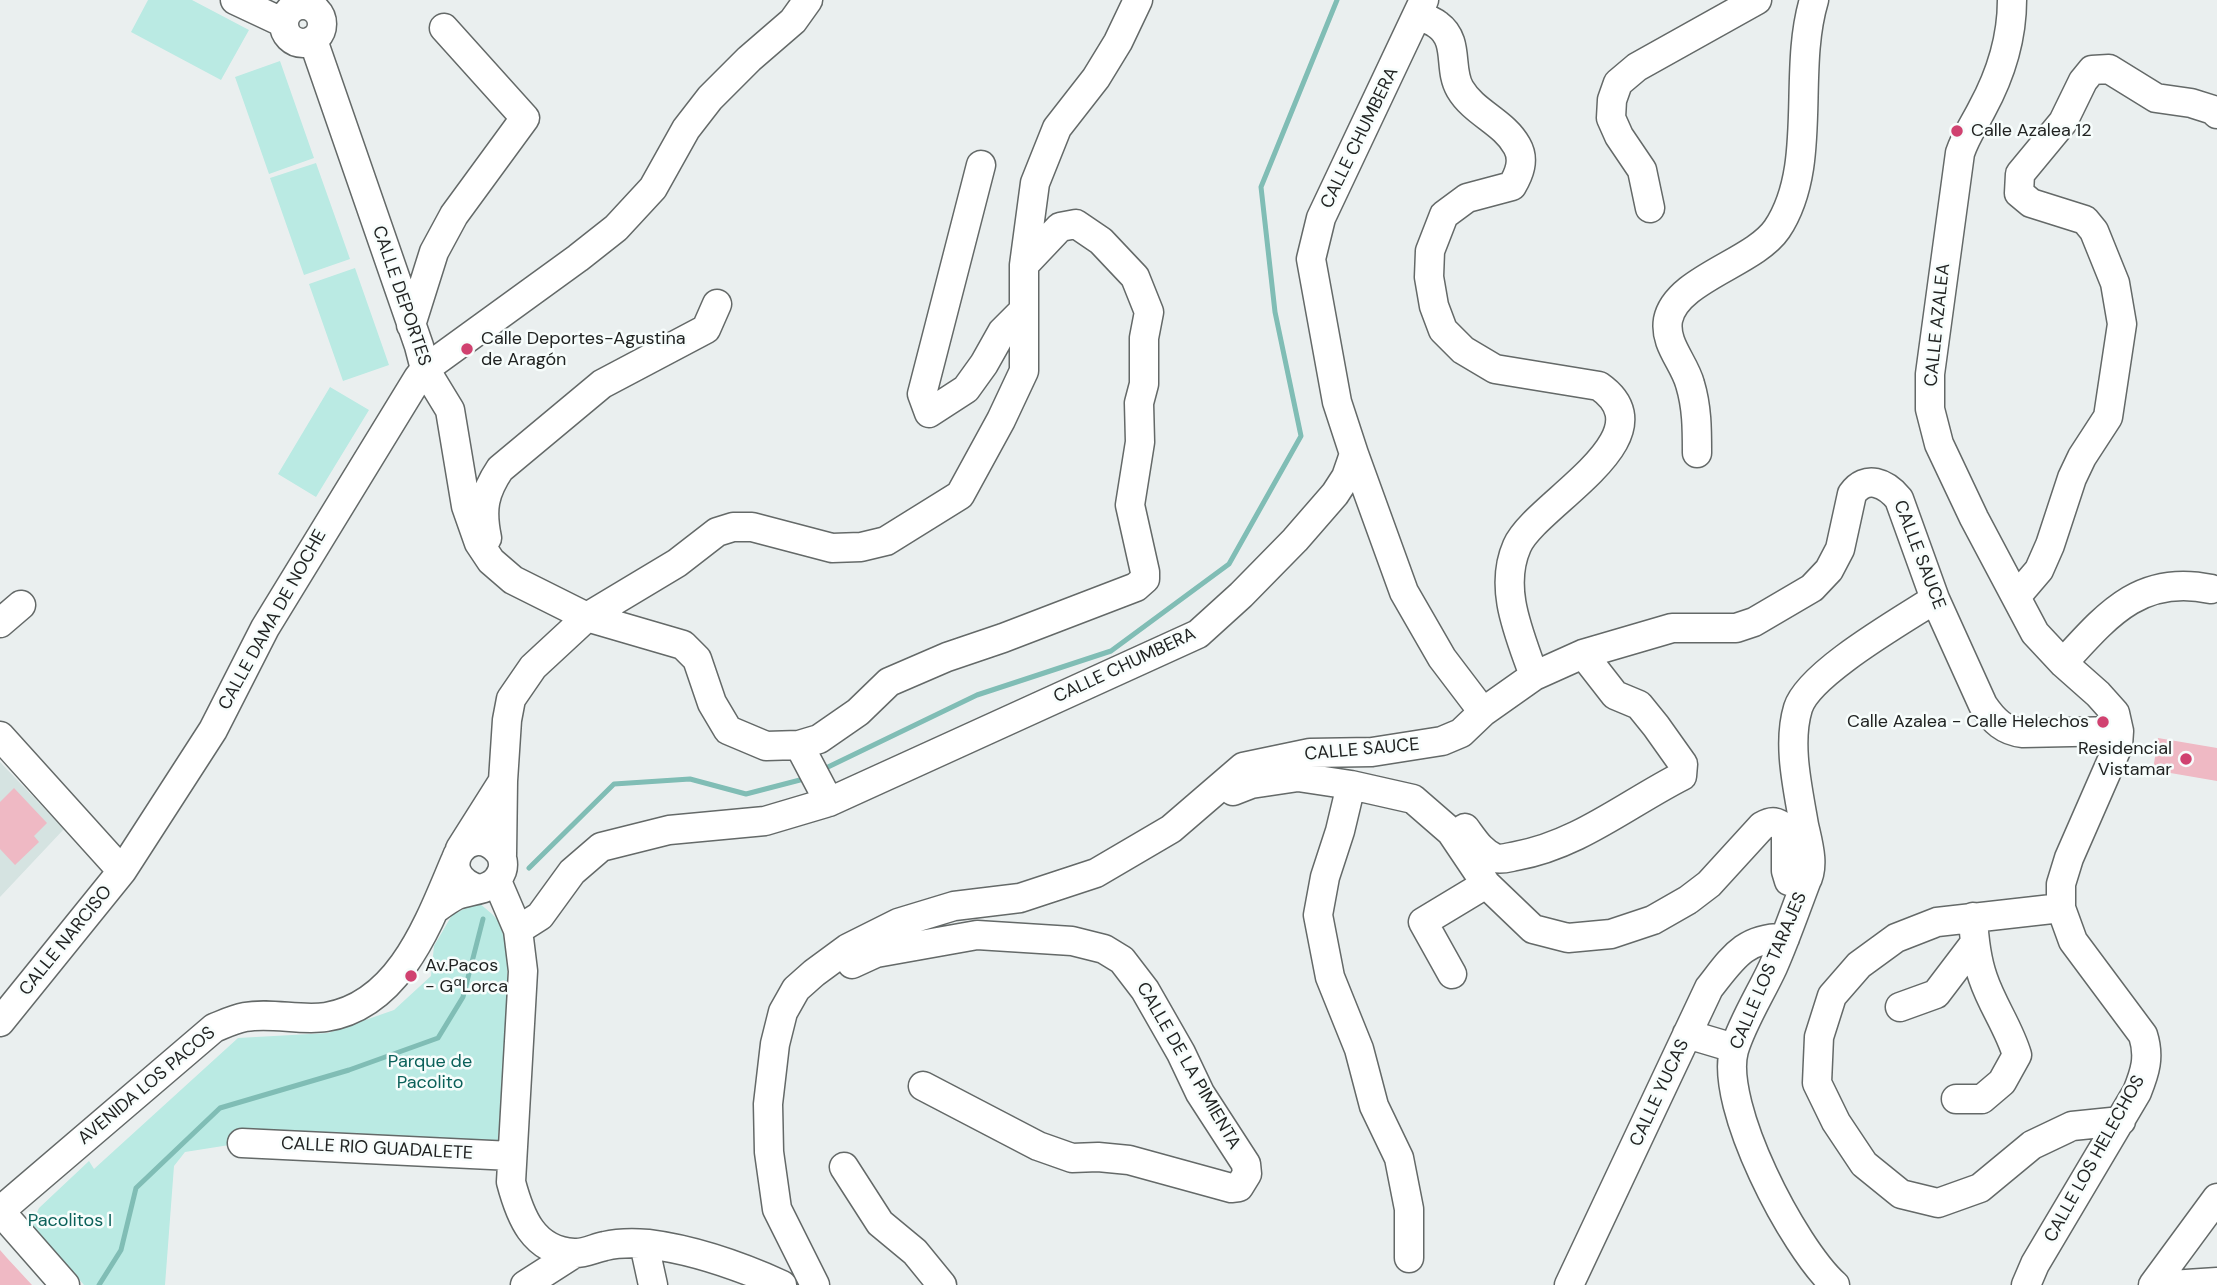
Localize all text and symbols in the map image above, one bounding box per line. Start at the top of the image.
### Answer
street label: CALLE CHUMBERA [1316,64,1404,212]
place label: Calle Azalea 12 [1971,120,2092,142]
marker: Calle Azalea 12 [1949,123,1965,139]
street label: CALLE DEPORTES [367,223,435,369]
street label: CALLE AZALEA [1921,262,1955,388]
place label: Calle Deportes-Agustina de Aragón [481,328,686,370]
marker: Calle Deportes-Agustina de Aragón [459,341,475,357]
street label: CALLE SAUCE [1888,497,1950,613]
street label: CALLE DAMA DE NOCHE [214,526,332,714]
street label: CALLE CHUMBERA [1051,624,1199,708]
place label: Calle Azalea - Calle Helechos [1847,711,2089,733]
marker: Calle Azalea - Calle Helechos [2095,714,2111,730]
street label: CALLE SAUCE [1304,734,1420,766]
place label: Residencial Vistamar [2078,738,2172,780]
marker: Residencial Vistamar [2178,751,2194,767]
street label: CALLE NARCISO [15,882,117,1000]
street label: CALLE LOS TARAJES [1726,889,1812,1053]
place label: Av.Pacos - GªLorca [425,955,508,998]
marker: Av.Pacos - GªLorca [403,968,419,984]
street label: CALLE DE LA PIMIENTA [1131,979,1245,1153]
street label: AVENIDA LOS PACOS [74,1022,220,1150]
street label: CALLE YUCAS [1626,1036,1694,1150]
park label: Parque de Pacolito [388,1051,472,1094]
street label: CALLE LOS HELECHOS [2040,1072,2150,1246]
street label: CALLE RIO GUADALETE [280,1133,474,1165]
park label: Pacolitos I [28,1210,112,1232]

